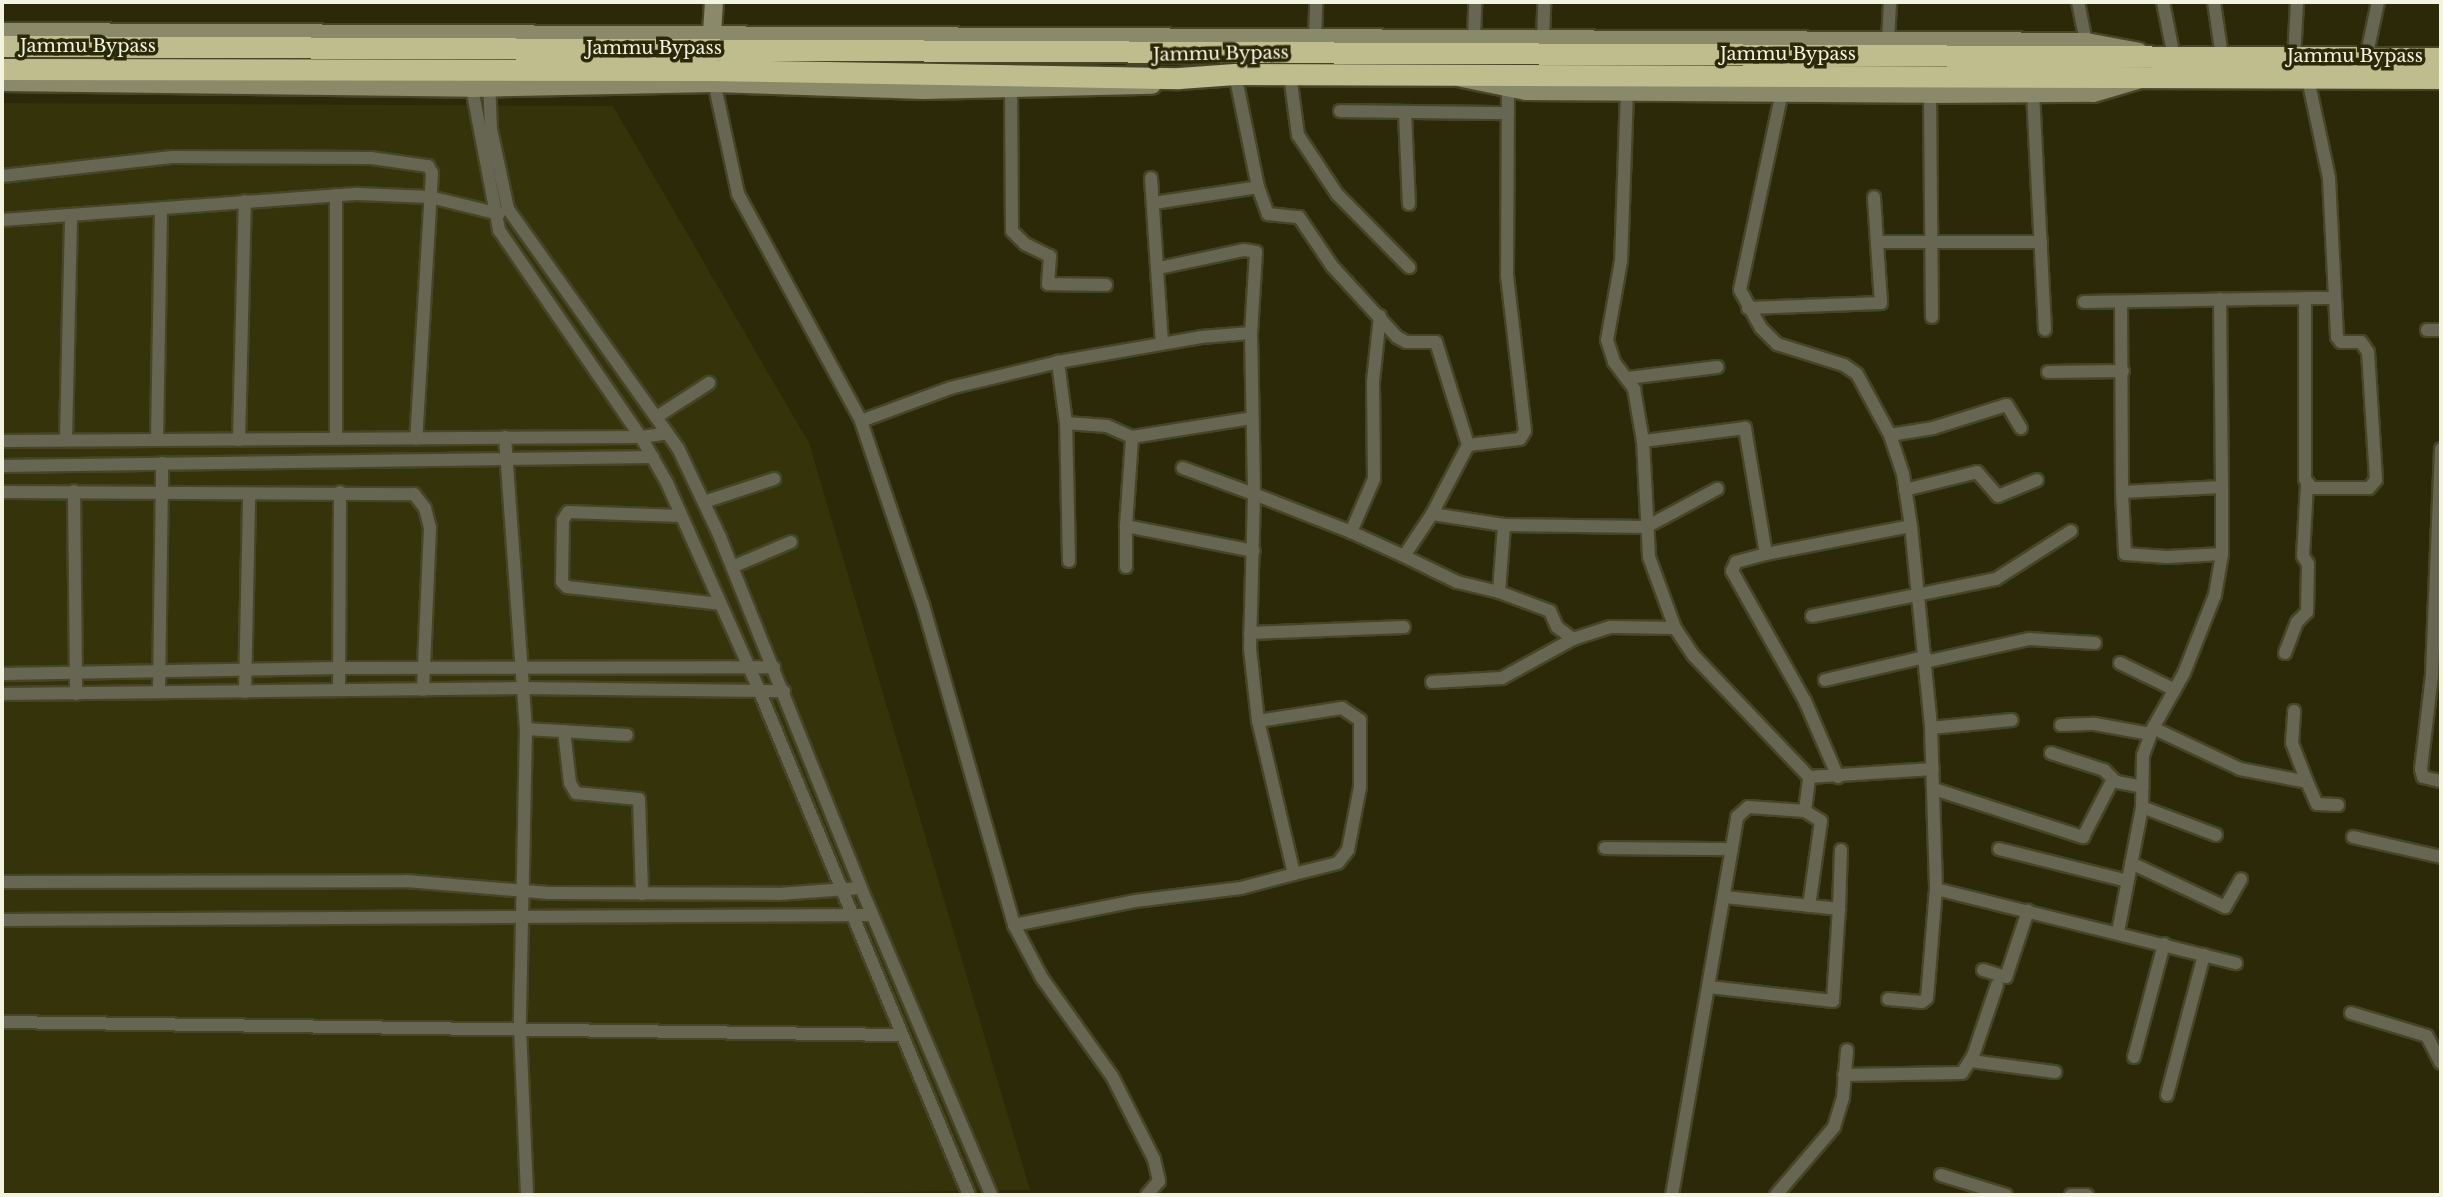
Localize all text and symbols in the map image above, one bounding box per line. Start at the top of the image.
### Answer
street label: Jammu Bypass [20,35,156,57]
street label: Jammu Bypass [586,37,722,59]
street label: Jammu Bypass [1153,42,1289,66]
street label: Jammu Bypass [1720,43,1856,65]
street label: Jammu Bypass [2287,45,2423,67]

